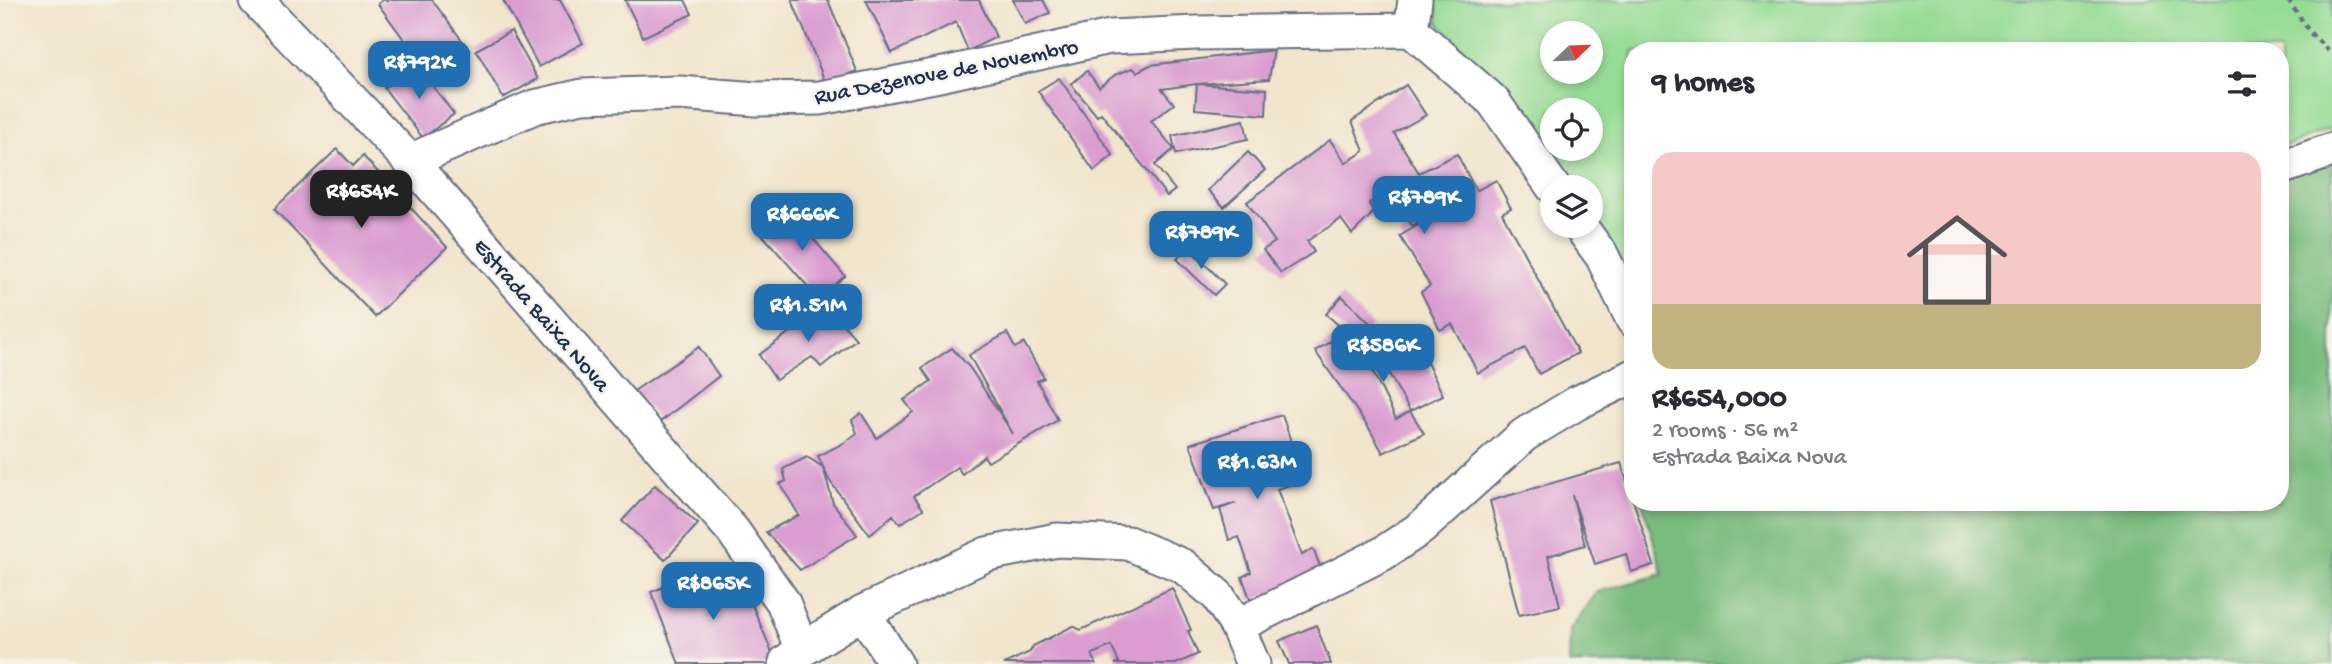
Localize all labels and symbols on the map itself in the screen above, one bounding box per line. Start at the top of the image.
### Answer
north arrow [1540,21,1603,84]
street label: Rua Dezenove de Novembro [812,35,1081,112]
pin: R$792K [362,42,476,101]
pin: R$654K [304,170,418,230]
pin: R$789K [1367,176,1481,236]
pin: R$666K [745,194,859,253]
pin: R$789K [1144,212,1258,271]
street label: Estrada Baixa Nova [466,234,615,399]
pin: R$1.51M [743,284,873,344]
pin: R$586K [1326,324,1440,384]
pin: R$1.63M [1192,442,1322,501]
pin: R$865K [656,562,770,622]

